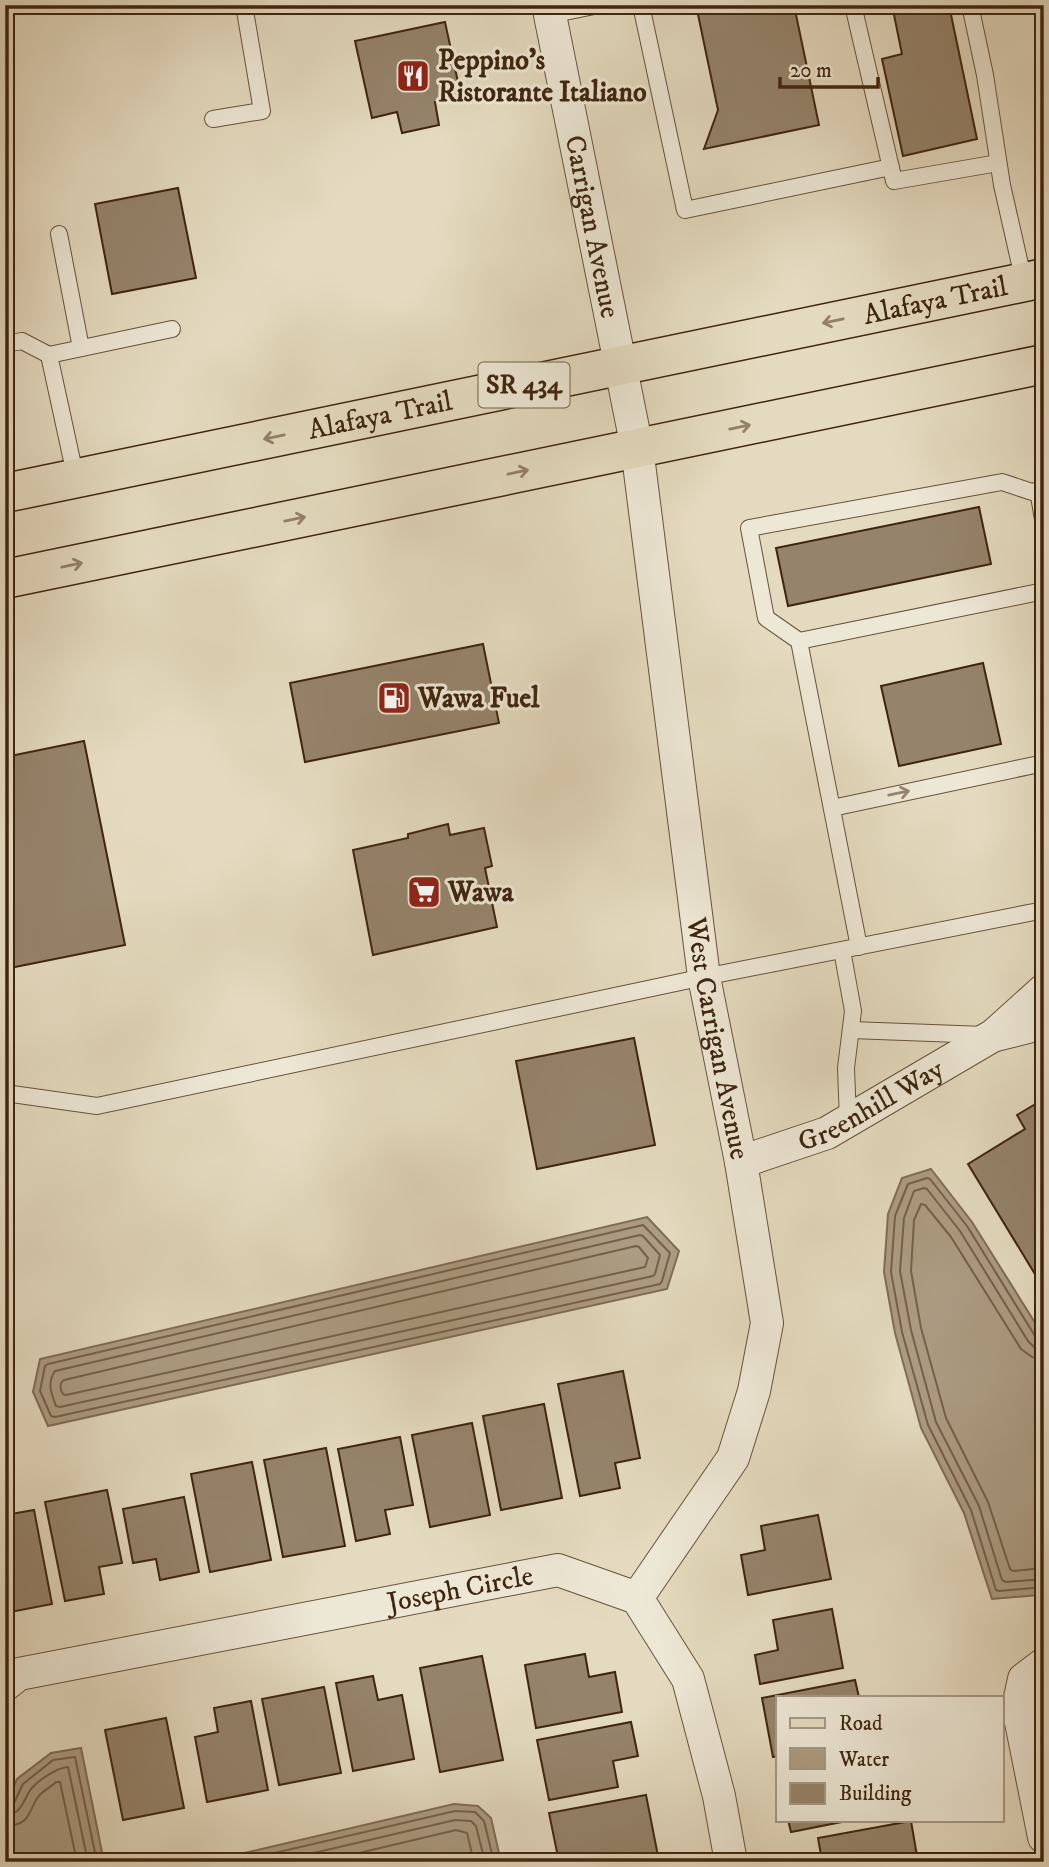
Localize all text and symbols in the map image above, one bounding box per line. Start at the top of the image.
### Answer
place label: Peppino's Ristorante Italiano [438,43,647,110]
scale bar [780,46,878,90]
restaurant icon: Peppino's Ristorante Italiano [394,57,432,95]
text: 20 m [790,58,832,84]
street label: Carrigan Avenue [557,132,628,321]
street label: Alafaya Trail [860,268,1011,332]
one-way arrow [822,315,845,329]
road number: SR 434 [478,362,570,408]
street label: Alafaya Trail [305,383,456,447]
one-way arrow [728,419,751,433]
one-way arrow [263,431,286,445]
one-way arrow [506,465,529,479]
one-way arrow [283,511,306,525]
one-way arrow [60,557,83,571]
fuel station icon: Wawa Fuel [375,679,413,717]
place label: Wawa Fuel [417,681,540,716]
one-way arrow [887,786,910,800]
supermarket icon: Wawa [405,873,443,911]
place label: Wawa [447,875,515,910]
street label: West Carrigan Avenue [679,914,758,1163]
street label: Greenhill Way [793,1051,950,1159]
street label: Joseph Circle [381,1558,536,1621]
legend [776,1696,1004,1822]
text: Road [839,1711,883,1737]
text: Water [838,1747,889,1773]
text: Building [839,1781,912,1807]

